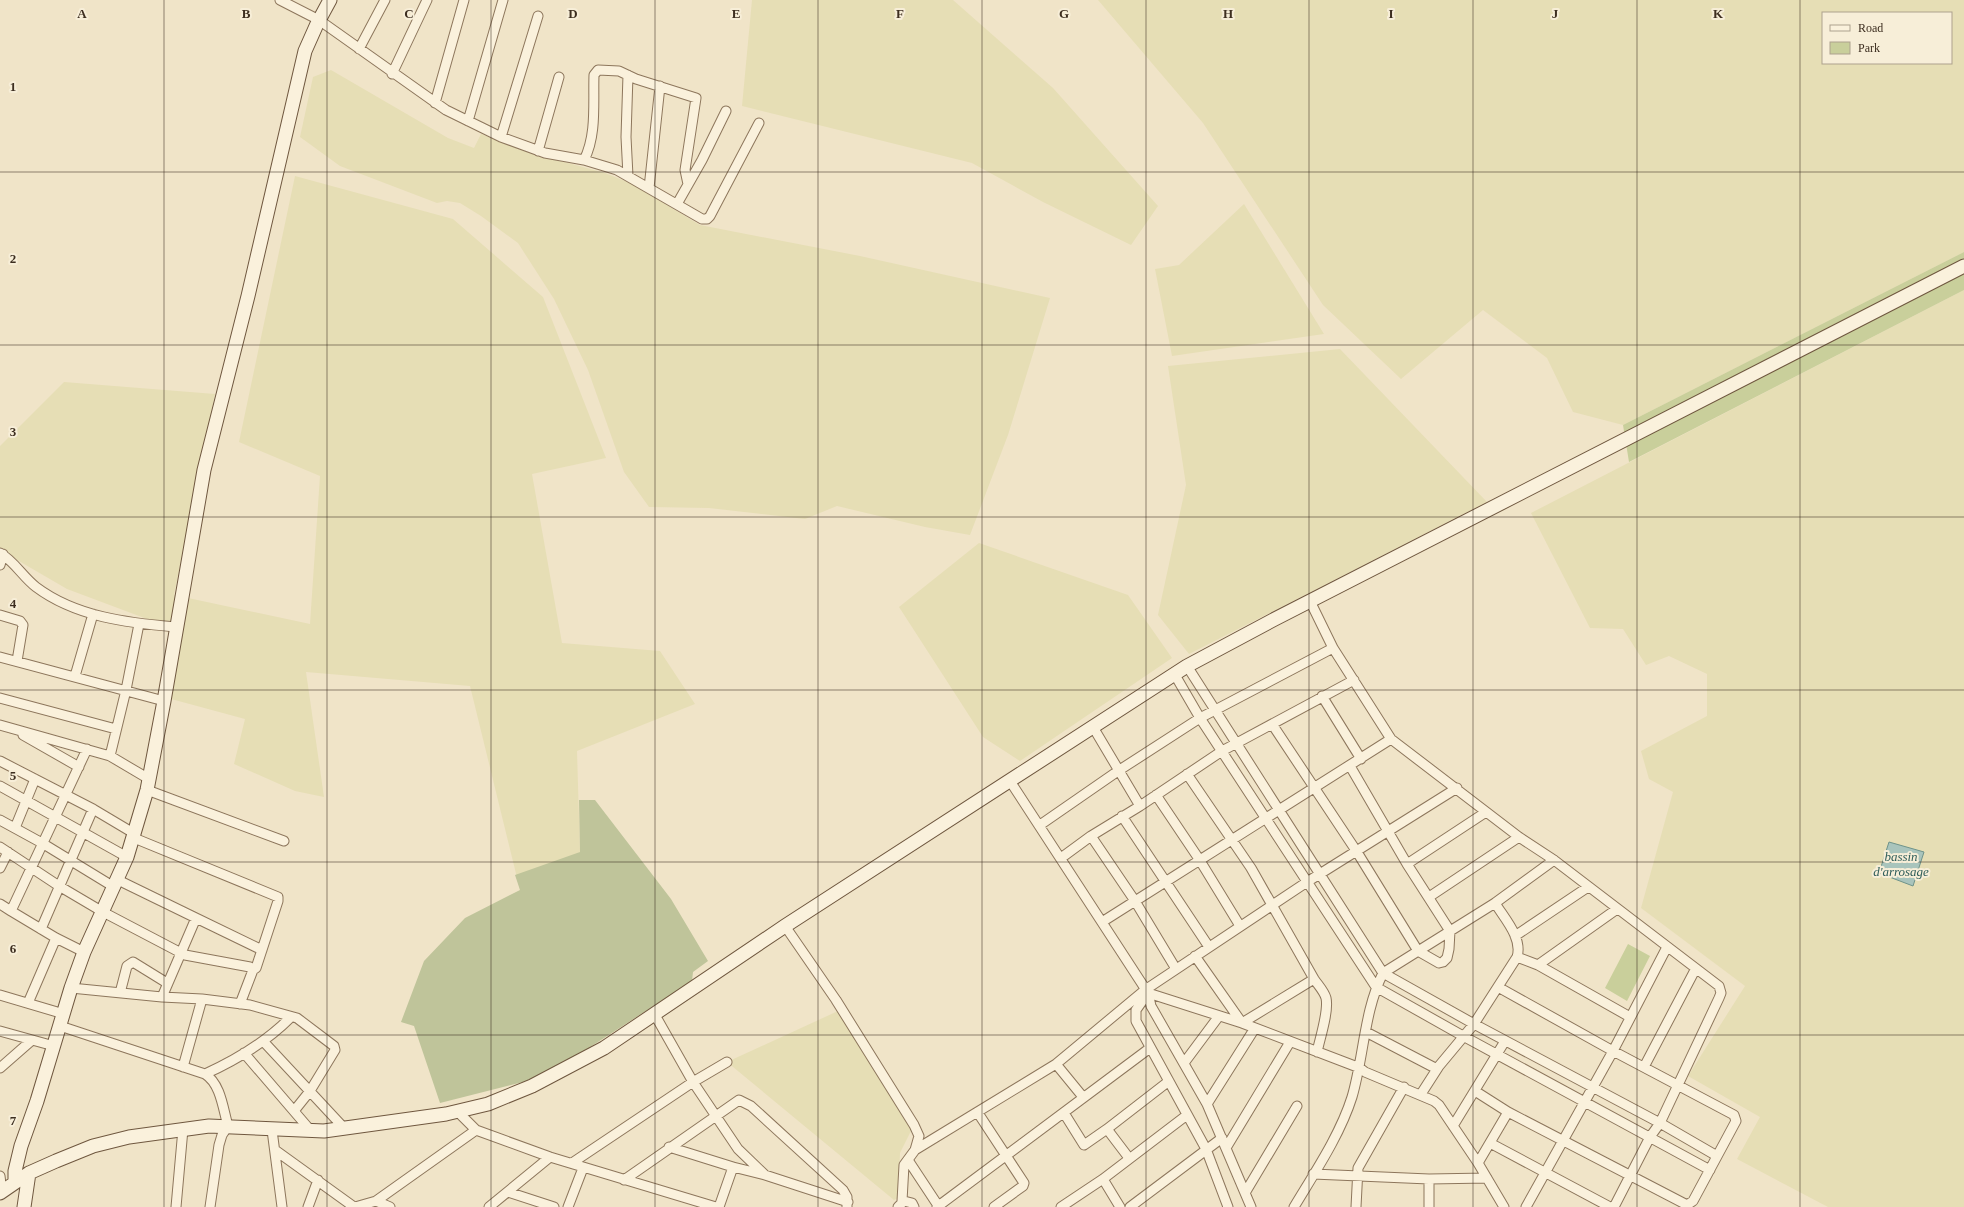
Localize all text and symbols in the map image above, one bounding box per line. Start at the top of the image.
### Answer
text: A [77,6,87,21]
text: B [242,6,251,21]
text: C [404,6,414,21]
text: D [568,6,578,21]
text: E [732,6,740,21]
text: F [896,6,904,21]
text: G [1059,6,1069,21]
text: H [1223,6,1233,21]
text: I [1388,6,1394,21]
text: J [1552,6,1559,21]
text: K [1713,6,1724,21]
legend [1822,12,1952,64]
text: Road [1858,21,1883,35]
text: Park [1858,41,1880,55]
text: 1 [10,79,16,94]
text: 2 [10,251,16,266]
text: 3 [10,424,17,439]
text: 4 [10,596,17,611]
text: 5 [10,768,17,783]
water label: bassin d'arrosage [1873,849,1929,879]
text: 6 [10,941,17,956]
text: 7 [10,1113,17,1128]

